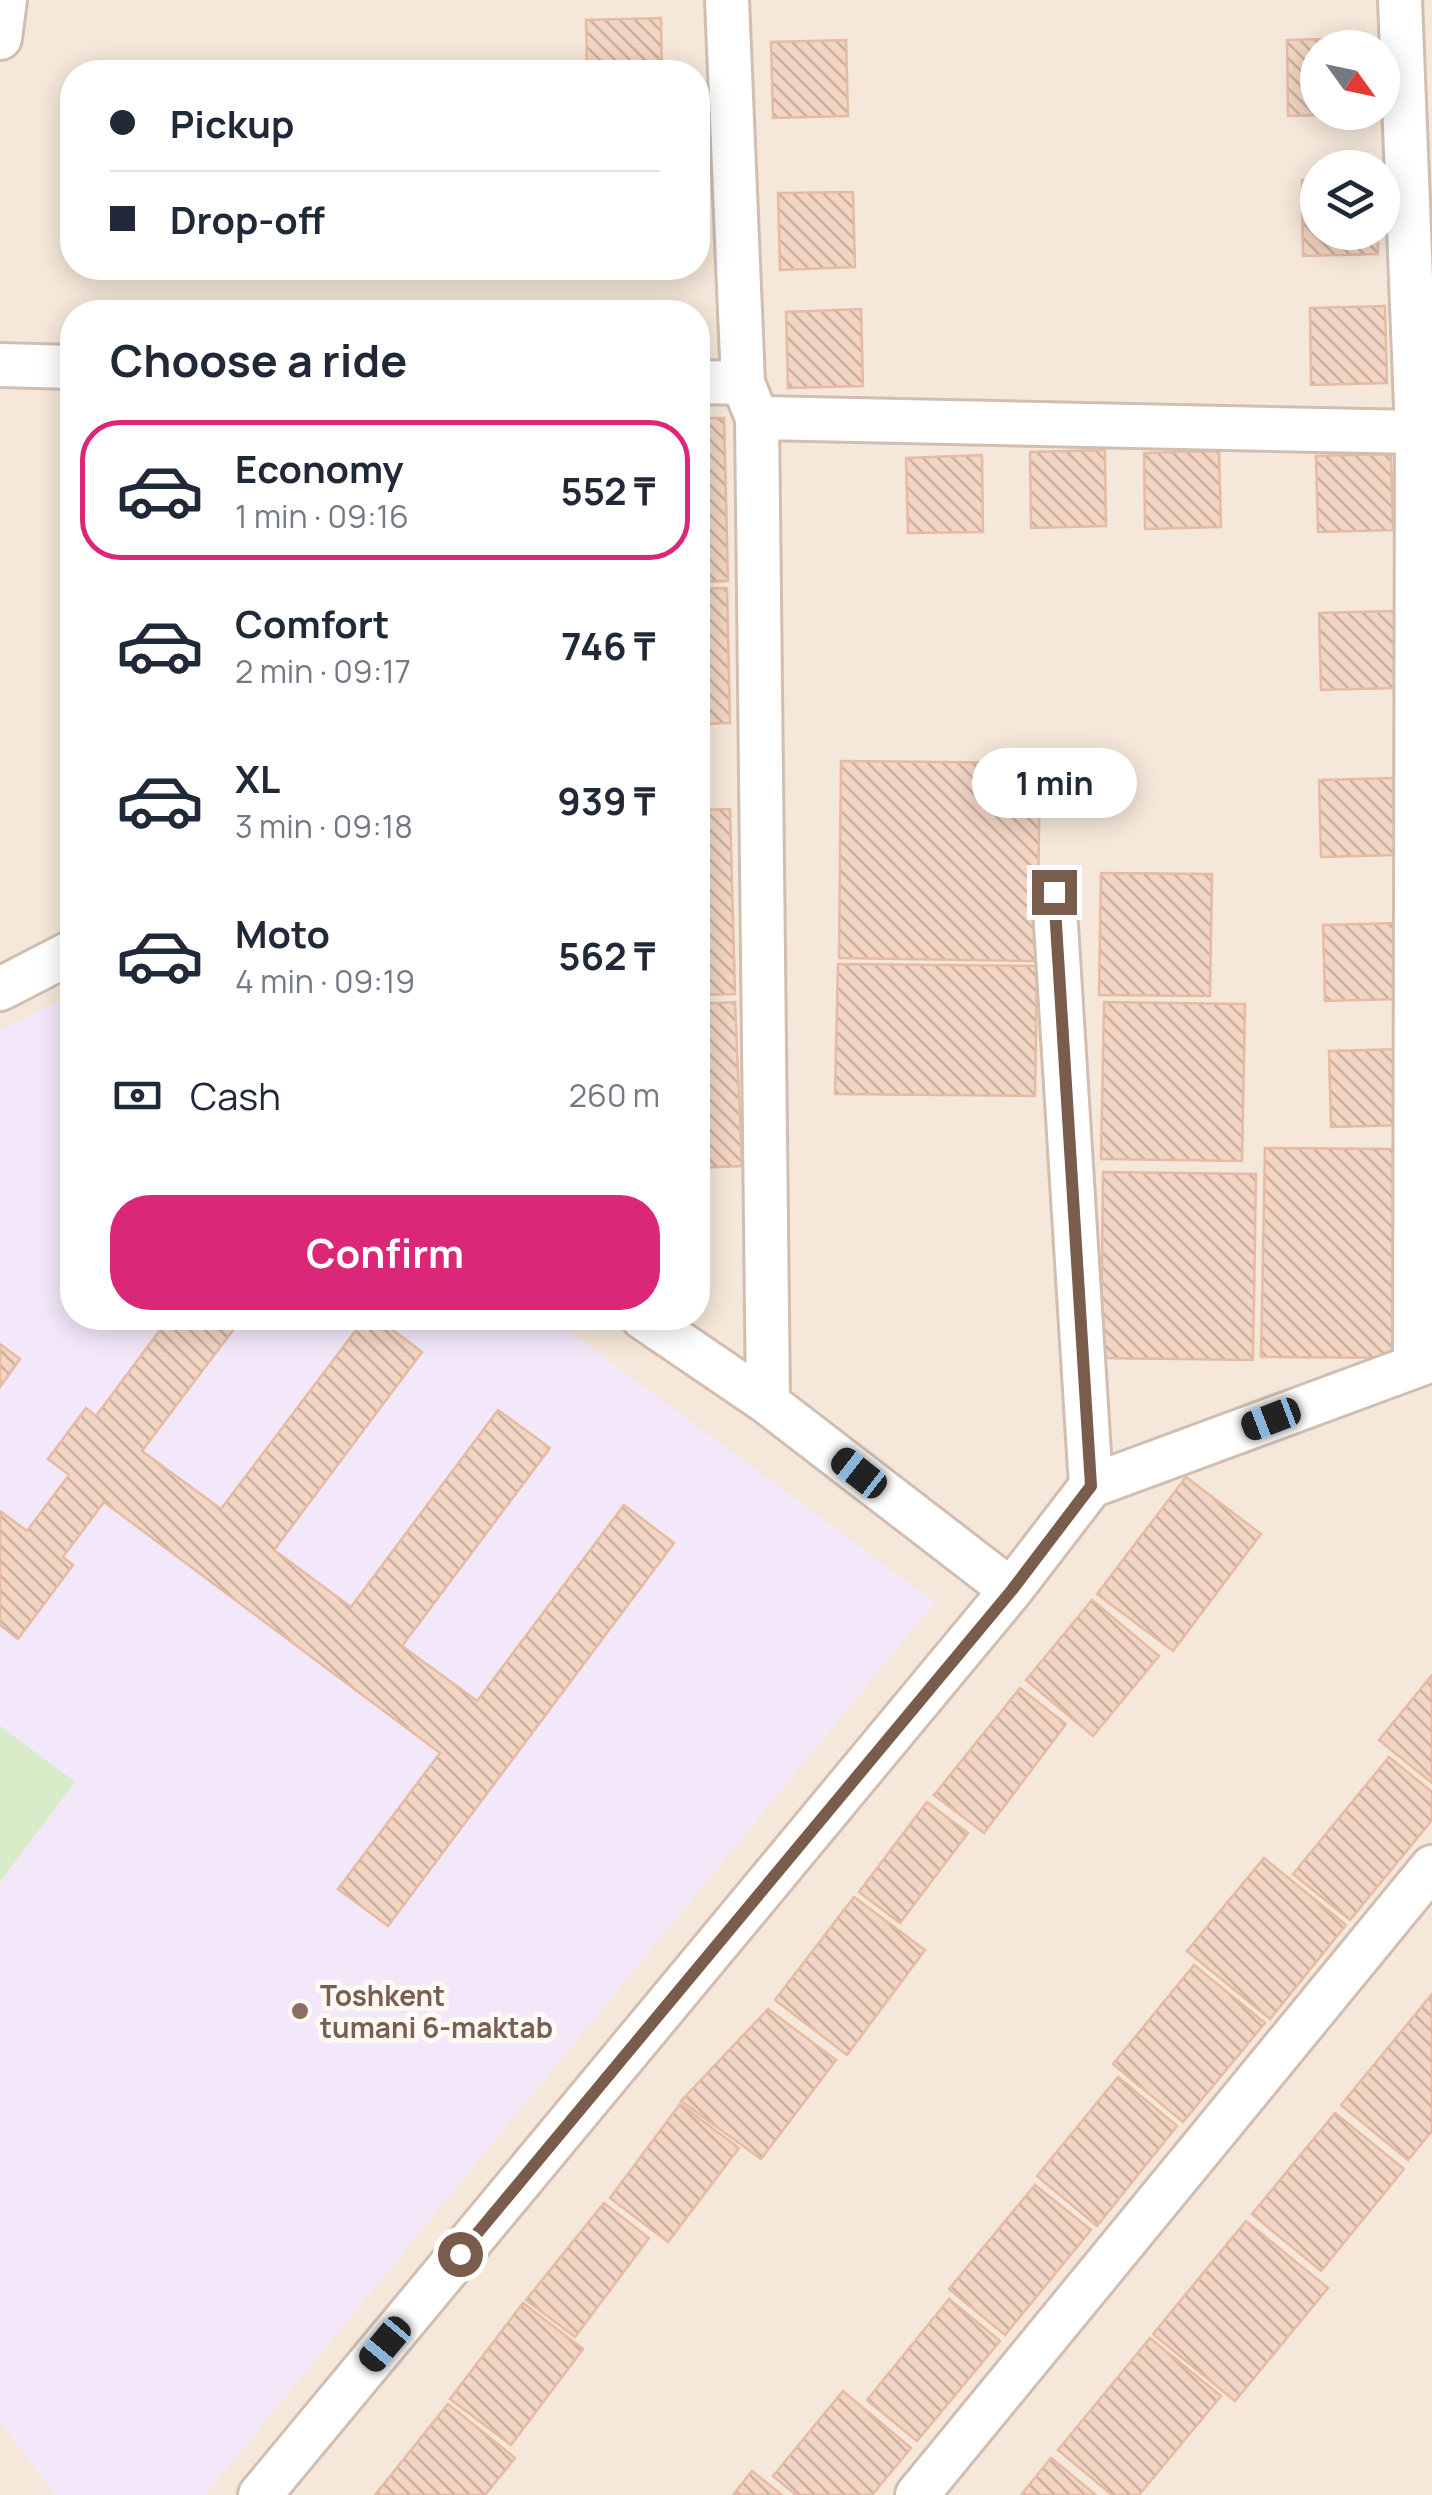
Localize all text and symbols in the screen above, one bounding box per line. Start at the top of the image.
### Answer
north arrow [1300,30,1400,130]
map controls [1300,30,1400,250]
text: Pickup [170,97,294,149]
button: layers [1300,150,1400,250]
text: Drop-off [170,193,325,245]
text: Choose a ride [110,329,407,391]
text: Economy [235,442,404,494]
icon: car [115,445,205,535]
text: 552 ₸ [560,464,655,516]
text: 1 min · 09:16 [235,494,409,538]
text: Comfort [235,597,389,649]
icon: car [115,600,205,690]
text: 746 ₸ [561,619,655,671]
text: 2 min · 09:17 [235,649,411,693]
callout: 1 min [972,747,1136,817]
text: XL [235,752,280,804]
icon: car [115,755,205,845]
text: 1 min [1015,761,1094,805]
text: 939 ₸ [557,774,655,826]
text: 3 min · 09:18 [235,804,413,848]
route end [1032,870,1077,915]
text: Moto [235,907,330,959]
icon: car [115,910,205,1000]
text: 562 ₸ [558,929,655,981]
text: 4 min · 09:19 [235,959,415,1003]
icon: cash [110,1068,165,1123]
text: Cash [190,1069,281,1121]
text: 260 m [569,1073,660,1117]
button: Confirm [110,1195,660,1310]
car [1238,1394,1304,1444]
car [826,1443,892,1503]
place label: Toshkent tumani 6-maktab [320,1976,553,2046]
marker: Toshkent tumani 6-maktab [289,2000,311,2022]
route start [438,2232,483,2277]
car [354,2311,416,2377]

